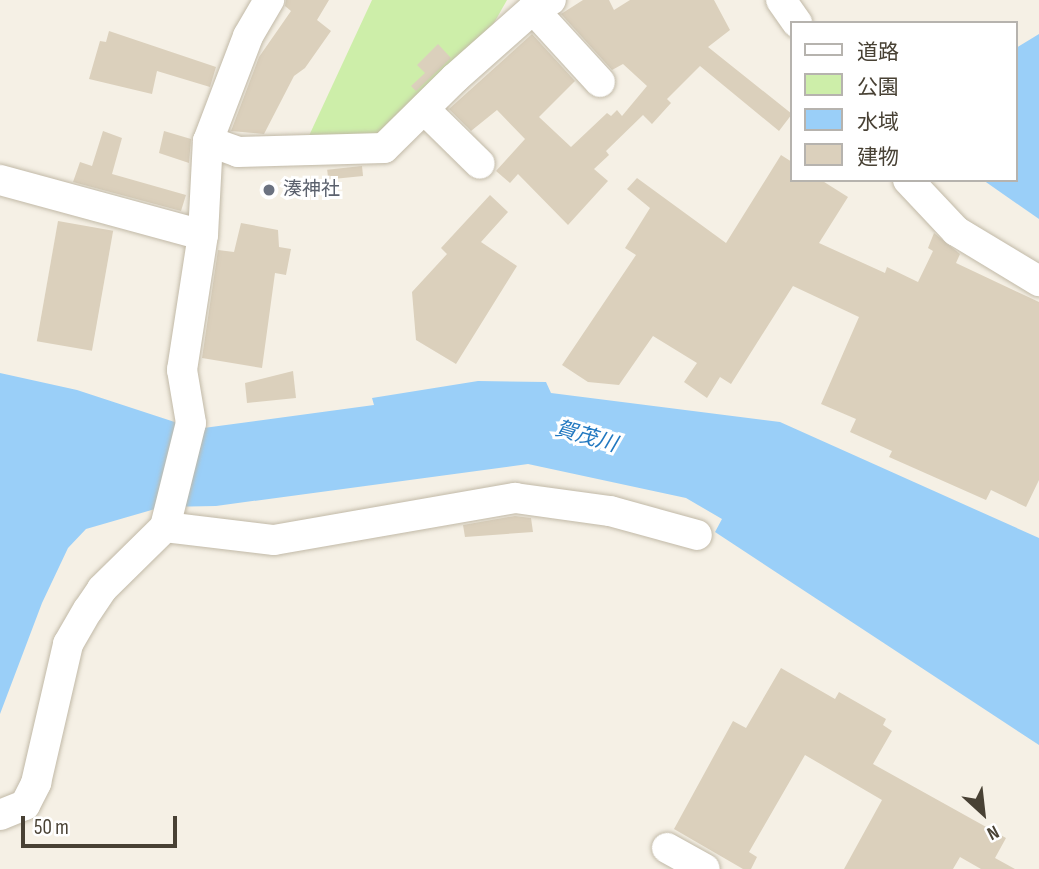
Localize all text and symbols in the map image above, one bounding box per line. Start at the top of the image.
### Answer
legend [790,21,1018,182]
text: 道路 [857,40,899,65]
text: 公園 [857,75,899,100]
text: 水域 [857,110,899,135]
text: 建物 [857,145,899,170]
place label: 湊神社 [283,179,340,201]
marker: 湊神社 [261,182,277,198]
water label: 賀茂川 [552,416,620,458]
north arrow [948,778,1018,848]
scale bar [24,802,180,846]
text: 50 m [34,815,69,840]
text: N [983,820,1003,845]

